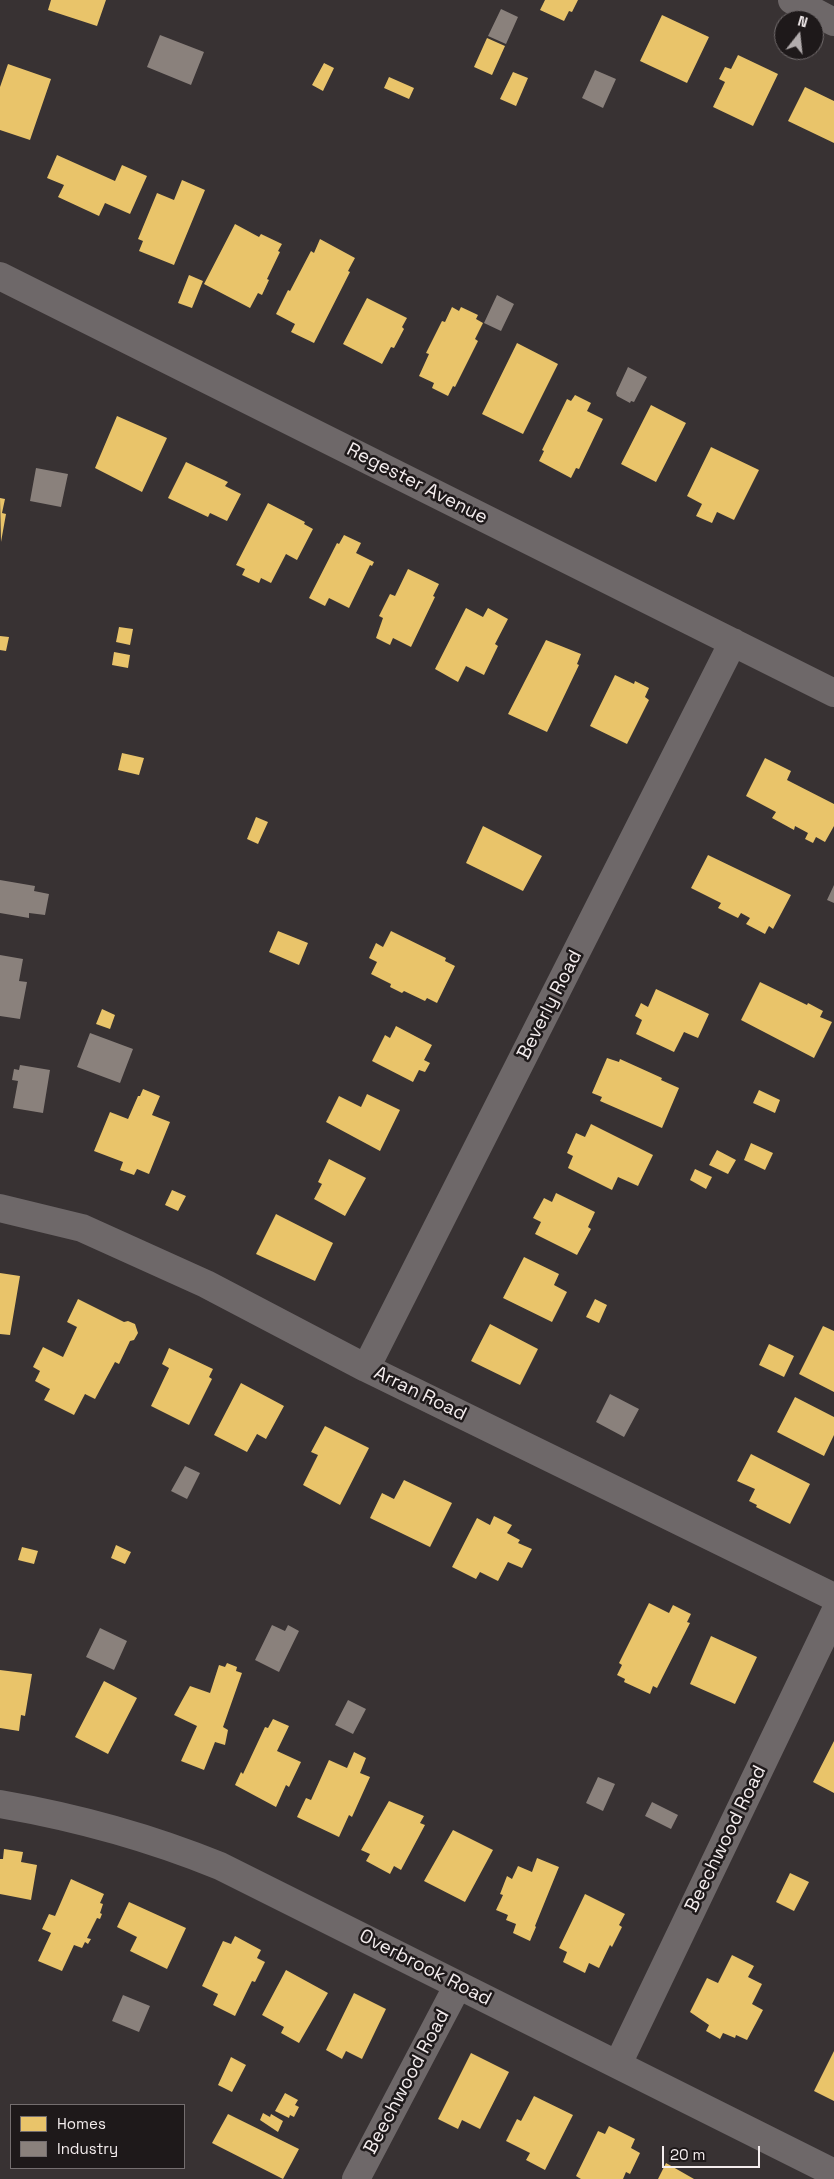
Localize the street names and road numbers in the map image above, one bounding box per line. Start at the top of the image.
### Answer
street label: Regester Avenue [343,439,491,529]
street label: Beverly Road [513,947,587,1063]
street label: Arran Road [370,1362,470,1426]
street label: Beechwood Road [681,1762,771,1916]
street label: Overbrook Road [355,1925,495,2011]
street label: Beechwood Road [359,2006,455,2158]

